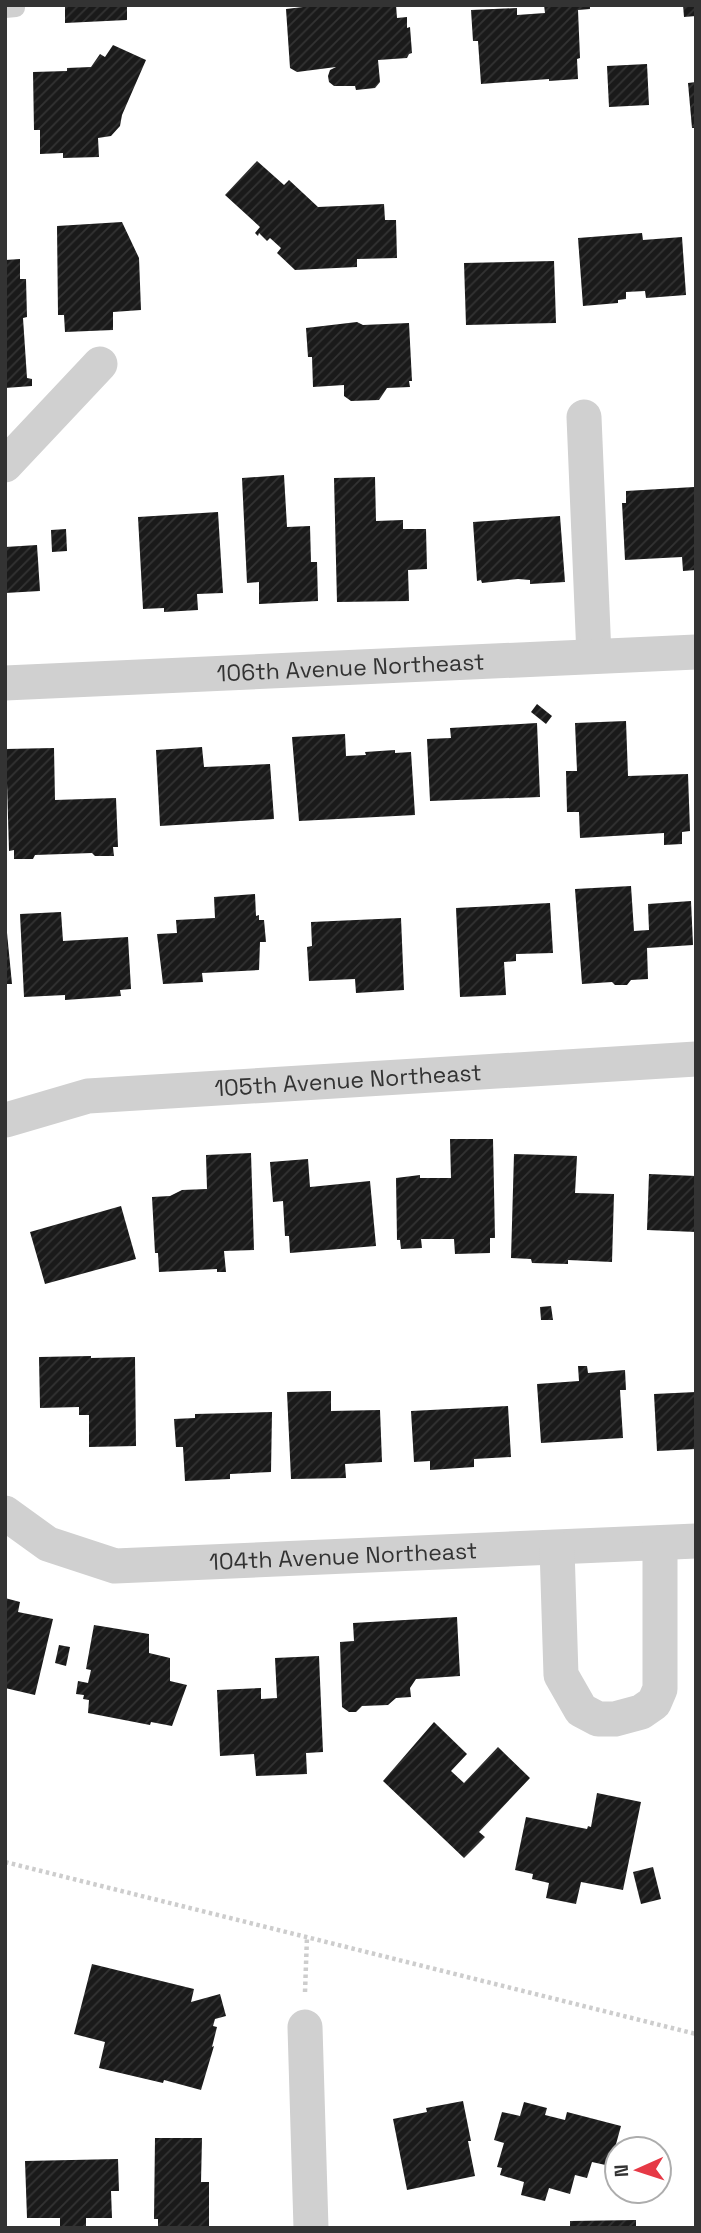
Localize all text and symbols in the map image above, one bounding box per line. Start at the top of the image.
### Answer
street label: 106th Avenue Northeast [216,647,485,688]
street label: 105th Avenue Northeast [214,1057,483,1103]
street label: 104th Avenue Northeast [209,1535,478,1577]
north arrow [603,2135,673,2205]
text: N [609,2164,634,2178]

